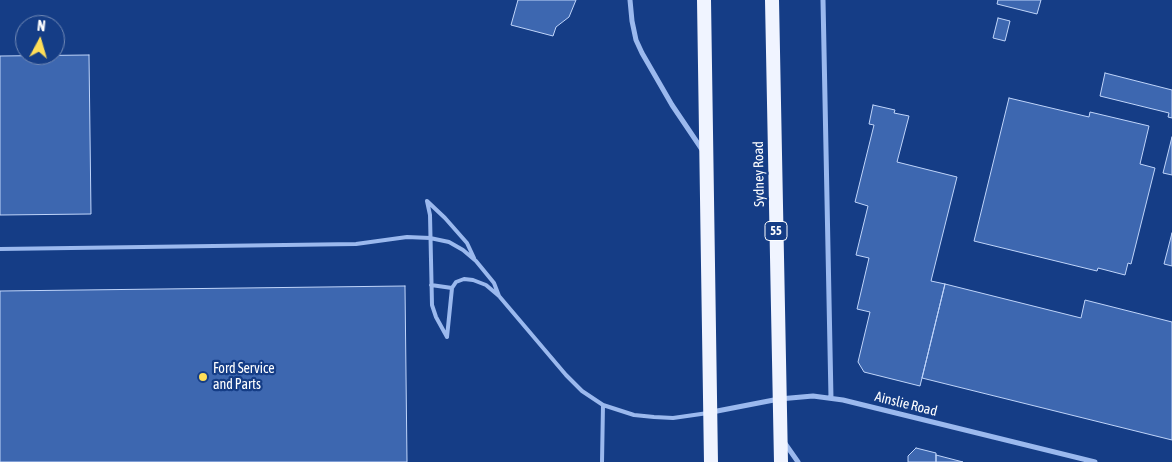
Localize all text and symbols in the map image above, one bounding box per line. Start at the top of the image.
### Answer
north arrow [15,15,65,65]
text: N [37,18,46,34]
street label: Sydney Road [750,141,768,207]
road number: 55 [765,222,787,240]
place label: Ford Service and Parts [213,361,275,394]
marker: Ford Service and Parts [197,371,209,383]
street label: Ainslie Road [873,388,939,420]

